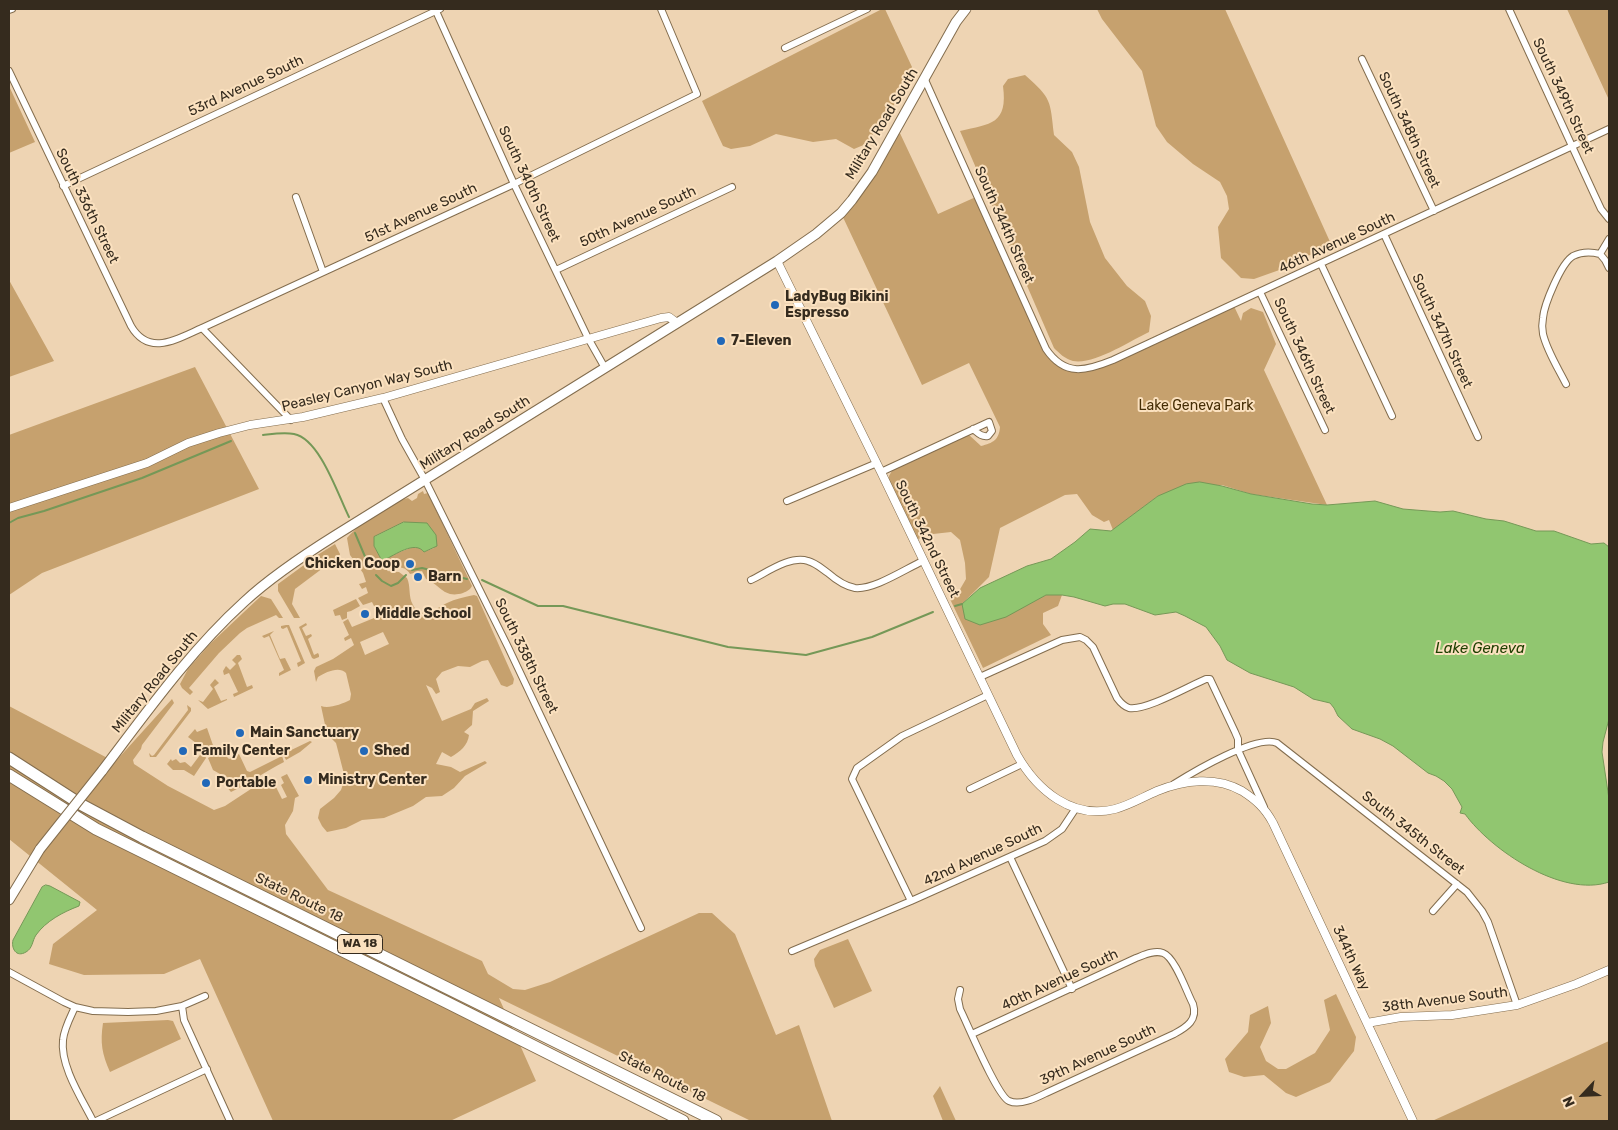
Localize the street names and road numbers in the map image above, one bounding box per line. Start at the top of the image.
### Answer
street label: South 349th Street [1529,35,1597,157]
street label: 53rd Avenue South [186,52,306,120]
street label: Military Road South [842,65,922,183]
street label: South 348th Street [1375,69,1443,191]
street label: South 340th Street [495,123,563,245]
street label: South 336th Street [52,146,122,266]
street label: South 344th Street [971,164,1037,286]
street label: 51st Avenue South [362,180,480,246]
street label: 50th Avenue South [577,183,699,251]
street label: 46th Avenue South [1276,209,1398,277]
street label: South 347th Street [1408,271,1476,391]
street label: South 346th Street [1270,295,1338,417]
street label: Peasley Canyon Way South [280,357,454,415]
street label: Military Road South [417,392,533,474]
street label: South 342nd Street [891,478,963,600]
street label: South 338th Street [491,596,561,716]
street label: Military Road South [109,627,201,737]
street label: South 345th Street [1358,788,1468,878]
street label: 42nd Avenue South [921,820,1045,890]
street label: State Route 18 [252,869,346,927]
street label: 344th Way [1329,923,1373,993]
road number: WA 18 [338,934,382,954]
street label: 40th Avenue South [999,946,1121,1014]
street label: 38th Avenue South [1381,984,1509,1016]
street label: 39th Avenue South [1037,1021,1159,1089]
street label: State Route 18 [616,1048,708,1106]

